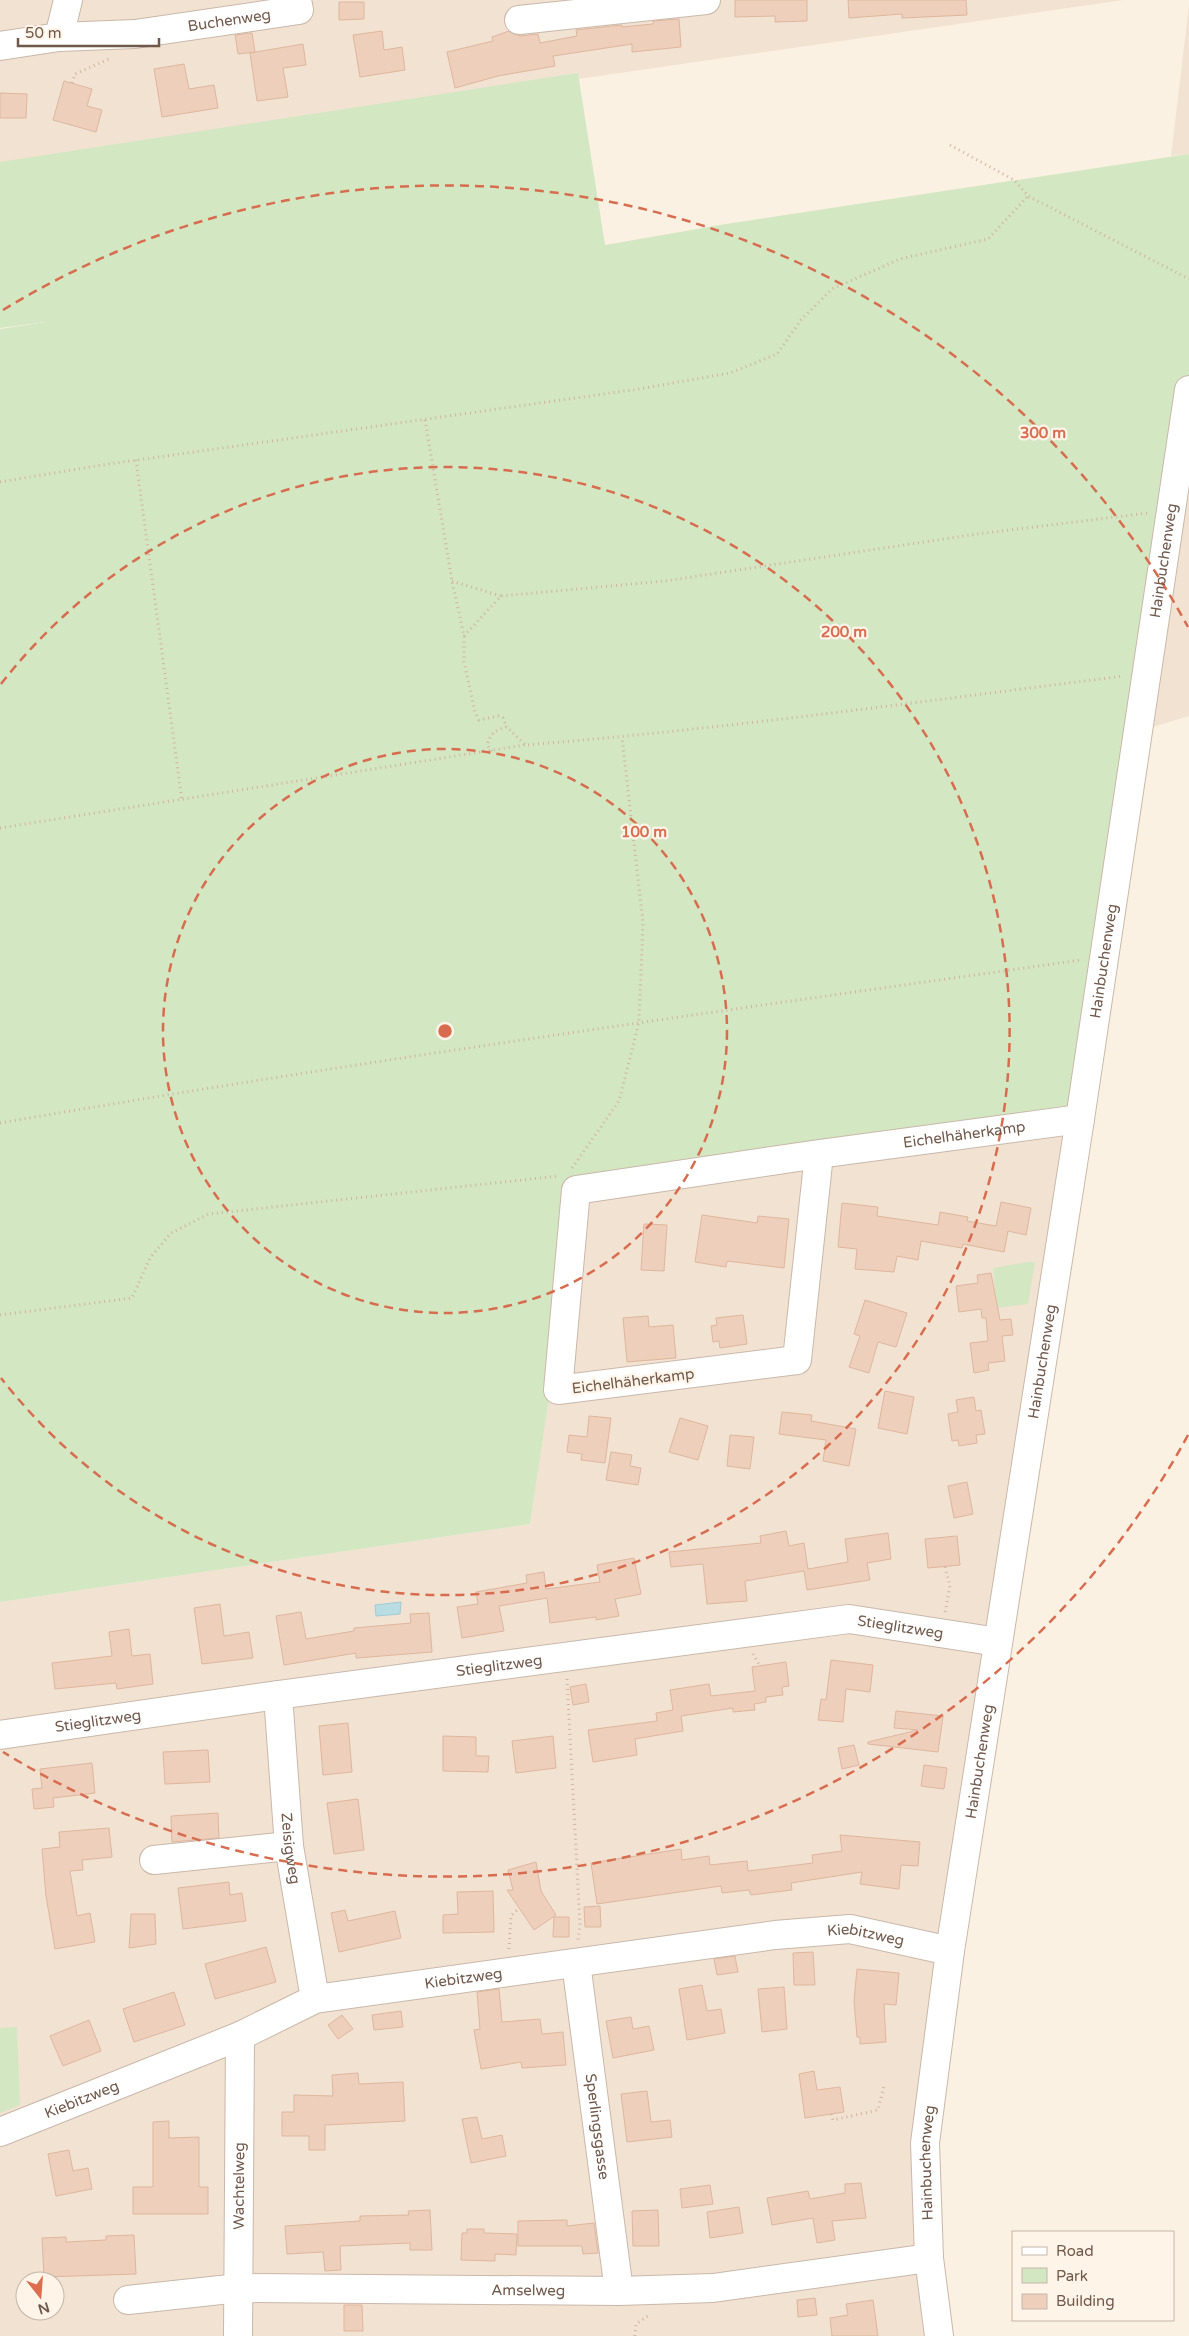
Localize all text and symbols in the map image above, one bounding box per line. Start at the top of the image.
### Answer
street label: Buchenweg [186,5,272,35]
scale bar [18,15,159,47]
text: 50 m [25,24,62,42]
text: 300 m [1020,424,1066,442]
street label: Hainbuchenweg [1146,502,1181,619]
text: 200 m [821,623,867,641]
text: 100 m [621,823,667,841]
street label: Hainbuchenweg [1086,903,1121,1020]
centre of rings [436,1022,454,1040]
street label: Eichelhäherkamp [902,1117,1027,1152]
street label: Hainbuchenweg [1024,1303,1060,1420]
street label: Eichelhäherkamp [571,1365,695,1397]
street label: Stieglitzweg [856,1611,945,1642]
street label: Stieglitzweg [455,1651,543,1680]
street label: Hainbuchenweg [962,1703,997,1820]
street label: Stieglitzweg [54,1706,142,1736]
street label: Zeisigweg [278,1812,304,1886]
street label: Kiebitzweg [826,1920,906,1950]
street label: Kiebitzweg [423,1964,504,1993]
street label: Sperlingsgasse [582,2072,613,2181]
street label: Kiebitzweg [42,2076,121,2122]
street label: Hainbuchenweg [916,2104,939,2221]
street label: Wachtelweg [230,2142,248,2230]
legend [1012,2231,1174,2321]
text: Road [1056,2242,1094,2260]
text: Park [1056,2267,1088,2285]
north arrow [15,2271,65,2321]
street label: Amselweg [491,2281,565,2300]
text: Building [1056,2292,1115,2310]
text: N [36,2298,52,2318]

